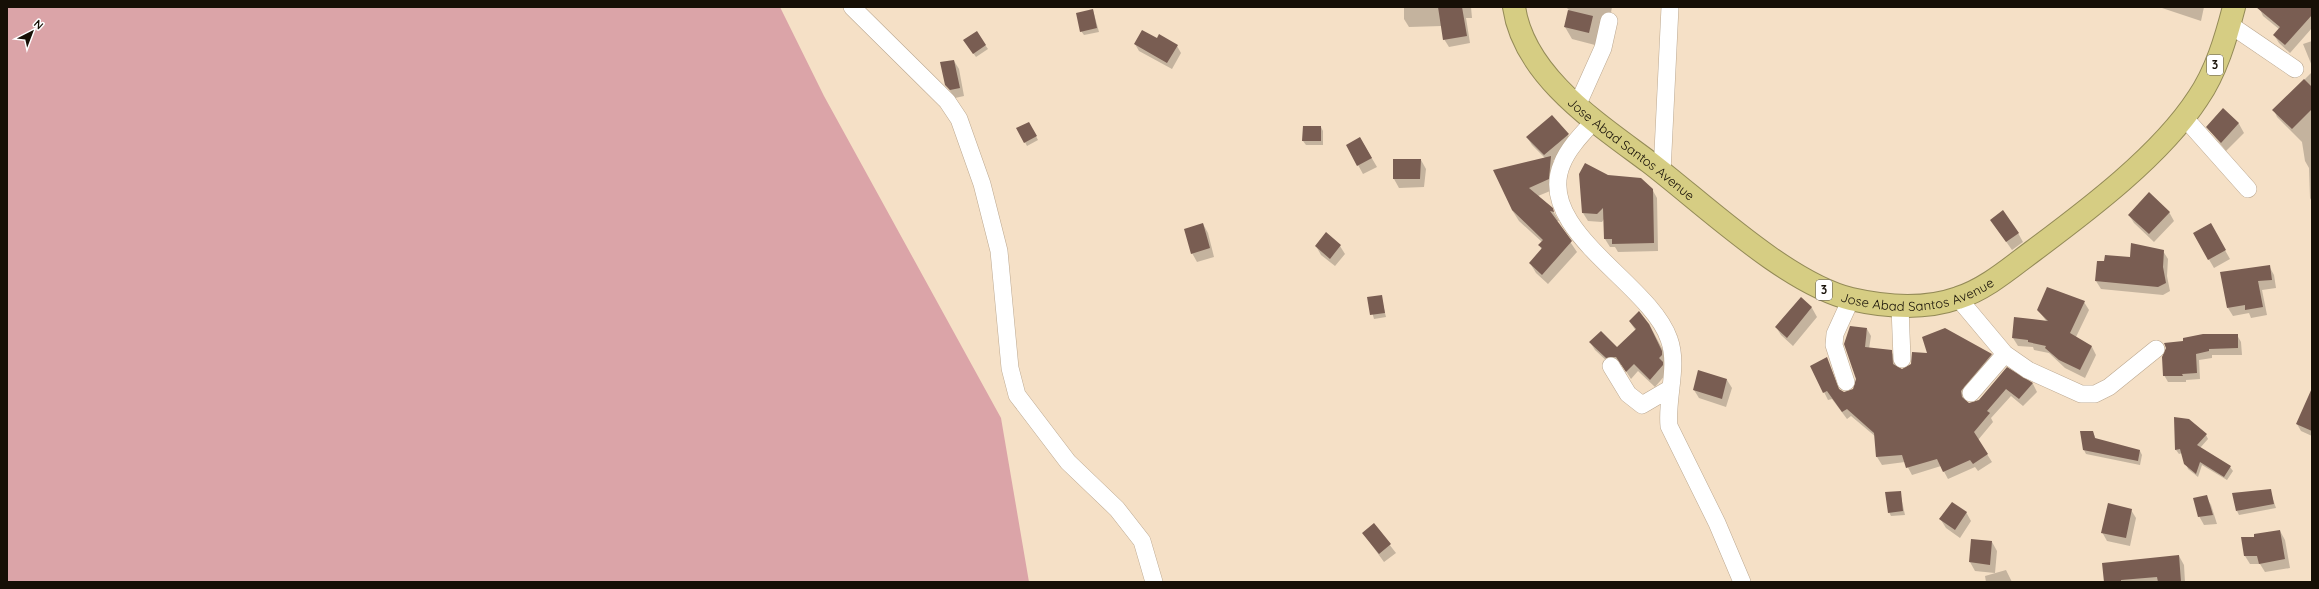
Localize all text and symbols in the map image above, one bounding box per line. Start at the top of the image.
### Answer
north arrow [12,12,52,52]
text: N [31,17,46,32]
road number: 3 [2207,55,2223,75]
street label: Jose Abad Santos Avenue [1565,94,1698,204]
street label: Jose Abad Santos Avenue [1839,274,1997,314]
road number: 3 [1816,280,1832,300]

